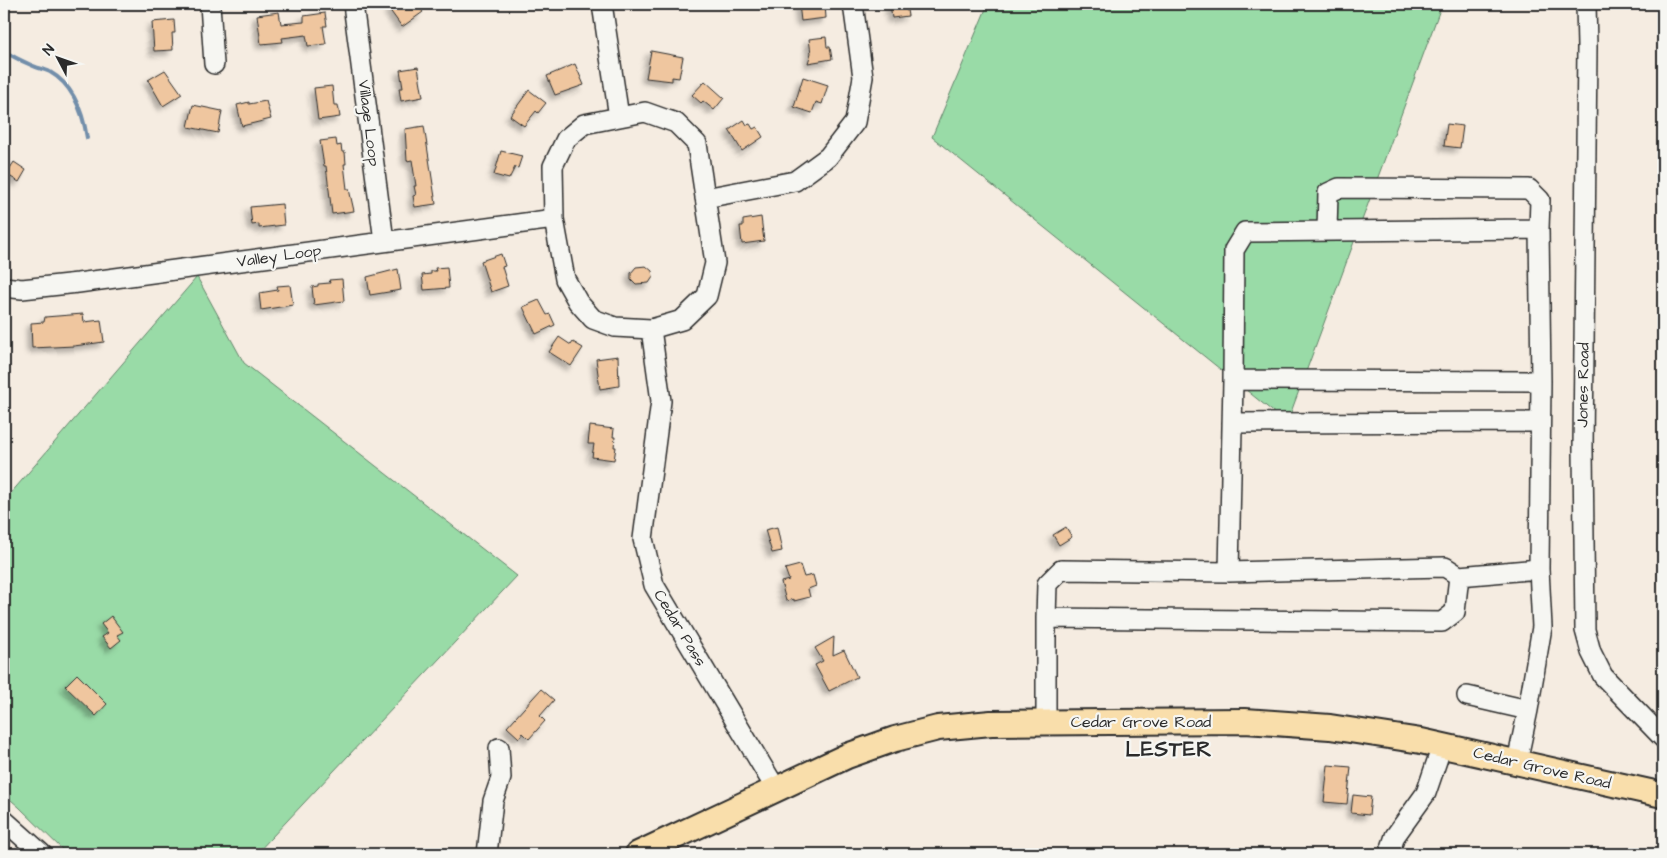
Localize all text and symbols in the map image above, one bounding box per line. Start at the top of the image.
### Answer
north arrow [32,32,82,82]
text: N [39,40,60,60]
street label: Village Loop [352,79,385,168]
street label: Valley Loop [235,239,323,274]
street label: Jones Road [1571,342,1595,428]
street label: Cedar Pass [648,585,712,671]
street label: Cedar Grove Road [1071,711,1211,733]
district label: LESTER [1126,735,1212,764]
street label: Cedar Grove Road [1471,741,1613,795]

